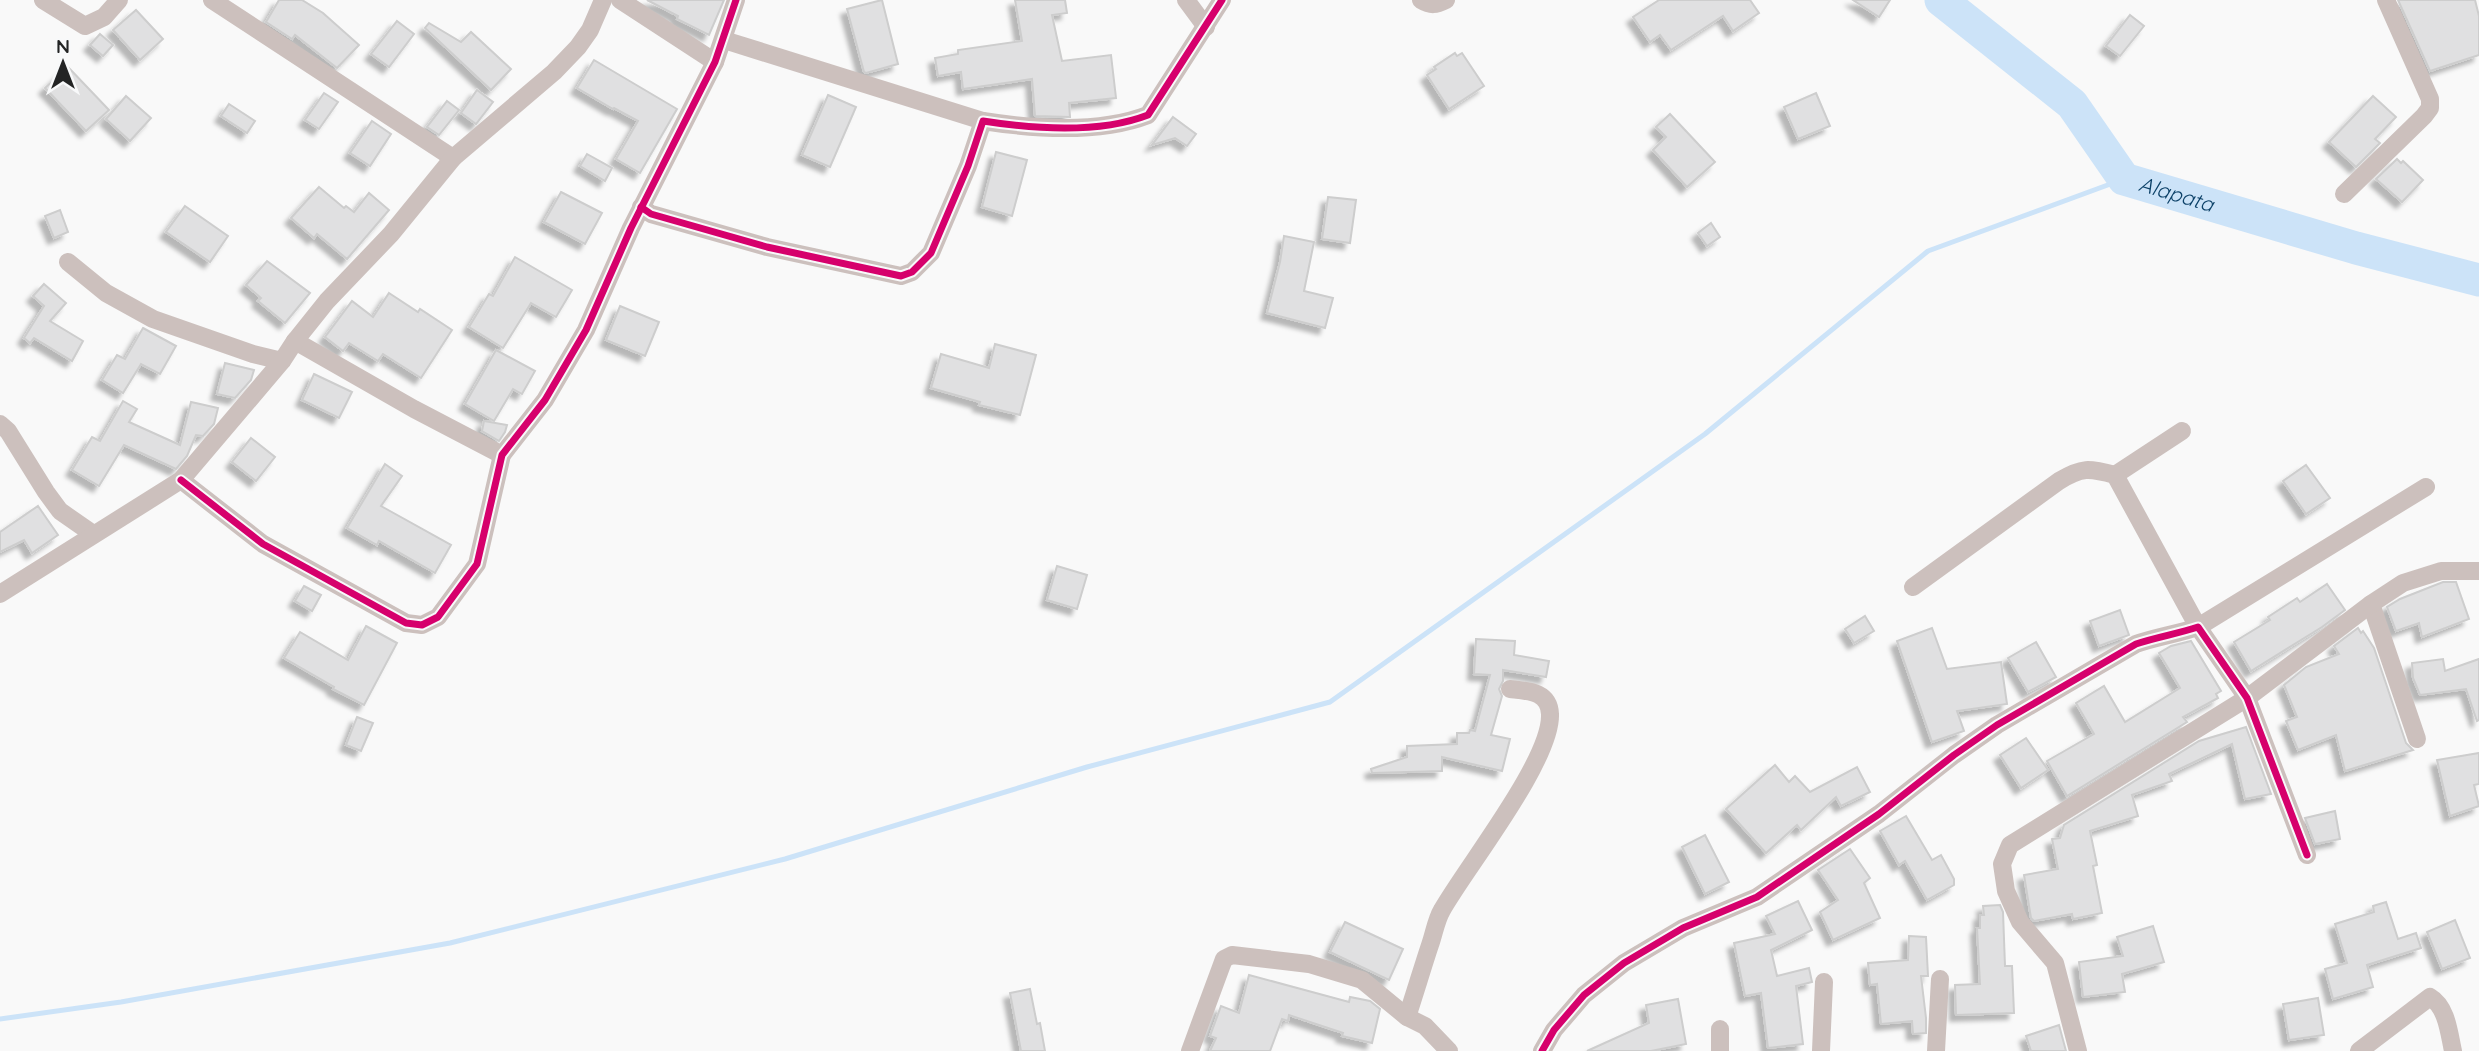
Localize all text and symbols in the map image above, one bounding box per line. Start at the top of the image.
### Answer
north arrow [28,28,98,98]
text: N [56,34,70,58]
water label: Alapata [2136,170,2218,217]

